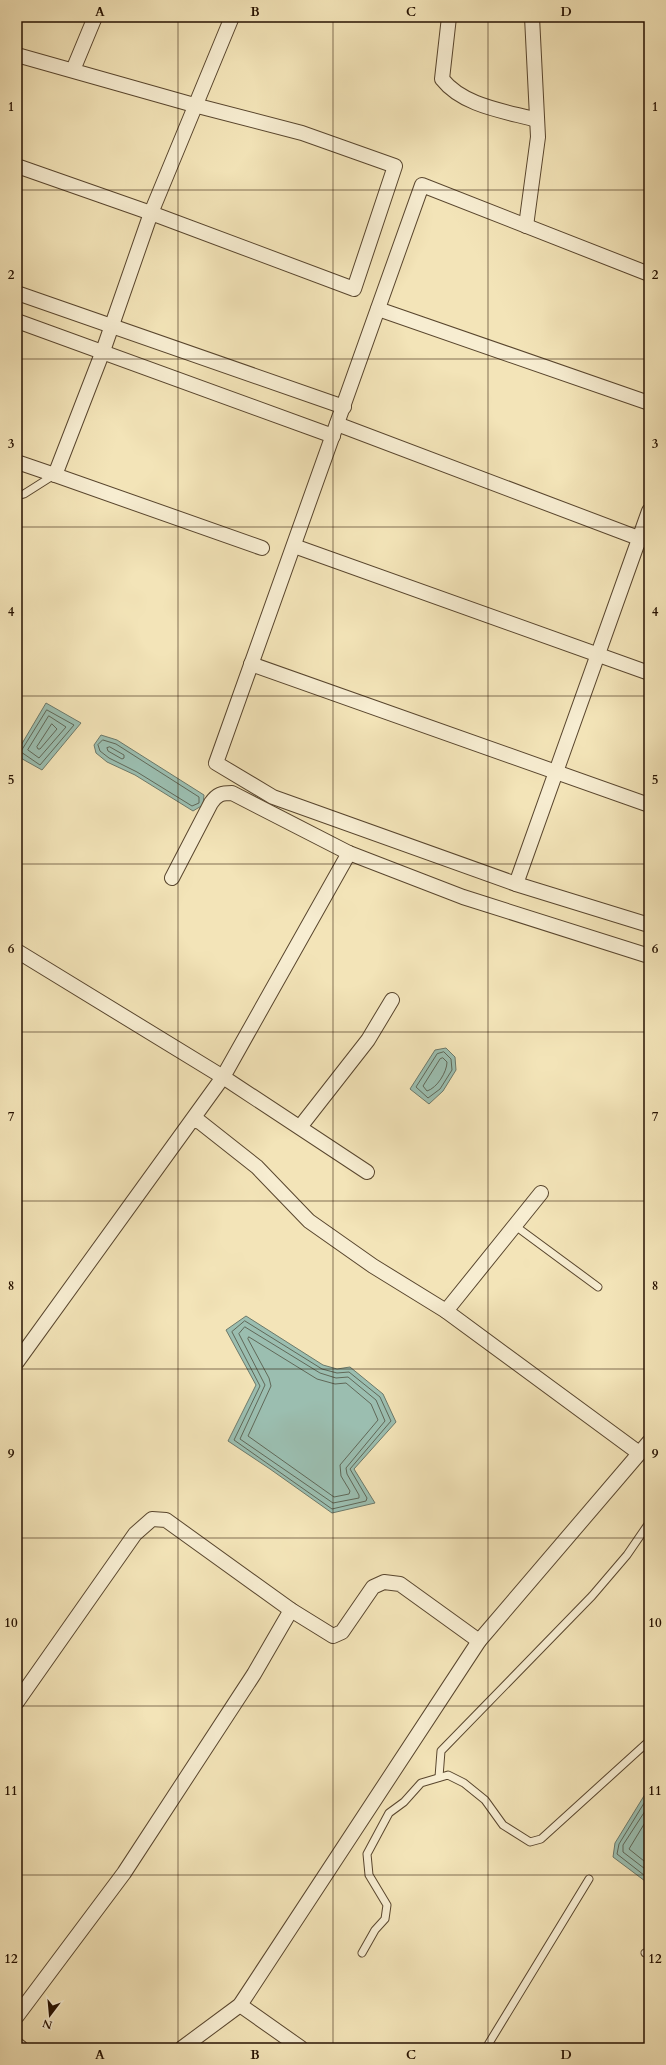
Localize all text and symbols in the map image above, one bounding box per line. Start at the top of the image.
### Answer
text: A [95,3,105,21]
text: B [250,3,260,21]
text: C [406,3,416,21]
text: D [560,3,572,21]
text: 1 [8,98,14,116]
text: 1 [652,98,658,116]
text: 2 [8,266,15,284]
text: 2 [652,266,659,284]
text: 3 [8,435,15,453]
text: 3 [652,435,659,453]
text: 4 [8,603,15,621]
text: 4 [652,603,659,621]
text: 5 [8,771,14,789]
text: 5 [652,771,658,789]
text: 6 [8,940,15,958]
text: 6 [652,940,659,958]
text: 7 [8,1108,15,1126]
text: 7 [652,1108,659,1126]
text: 8 [8,1277,14,1295]
text: 8 [652,1277,658,1295]
text: 9 [8,1445,15,1463]
text: 9 [652,1445,659,1463]
text: 10 [4,1614,18,1632]
text: 10 [648,1614,662,1632]
text: 11 [4,1782,18,1800]
text: 11 [648,1782,662,1800]
text: 12 [4,1950,18,1968]
text: 12 [648,1950,662,1968]
north arrow [30,1995,70,2035]
text: N [40,2015,54,2033]
text: A [95,2046,105,2064]
text: B [250,2046,260,2064]
text: C [406,2046,416,2064]
text: D [560,2046,572,2064]

